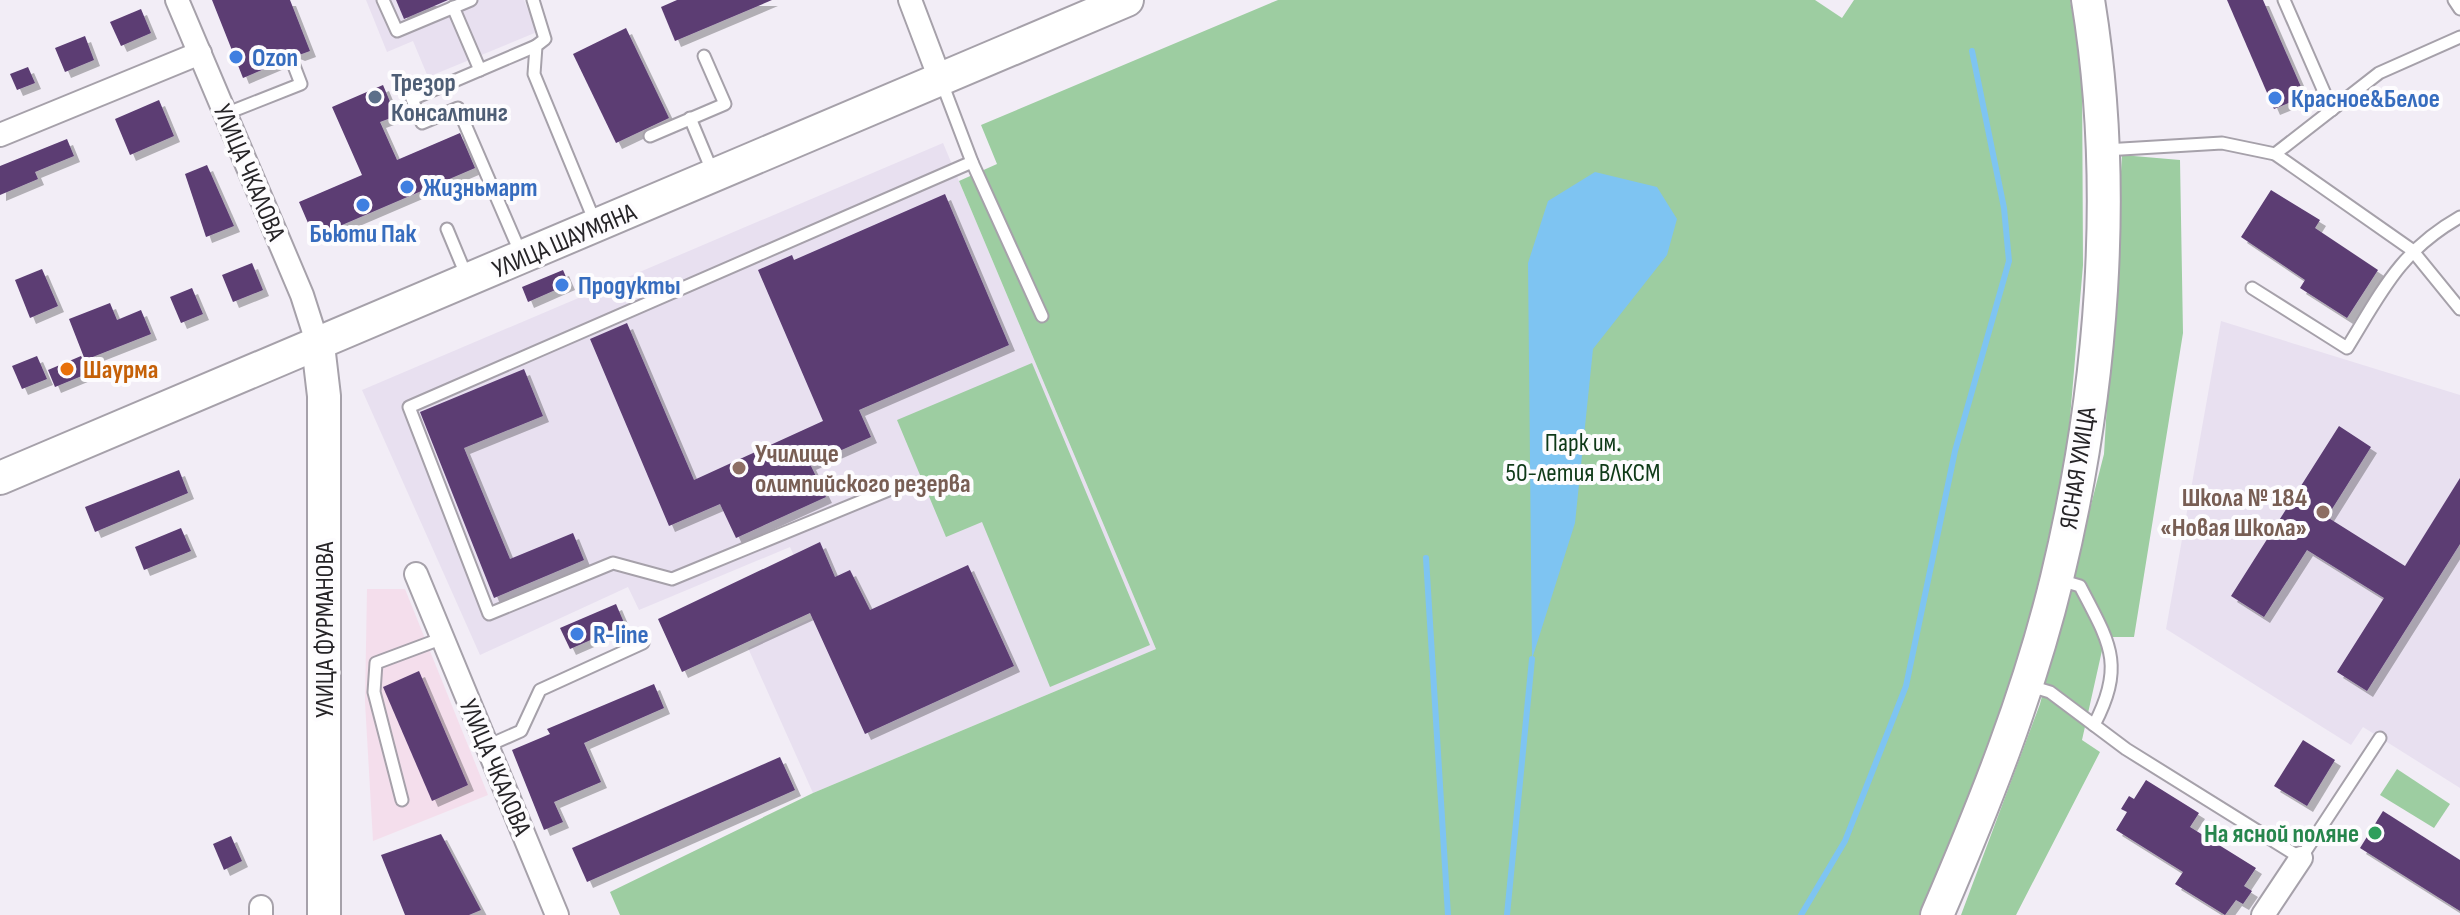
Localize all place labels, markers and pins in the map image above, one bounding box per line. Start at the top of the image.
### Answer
place label: Ozon [252,43,298,74]
marker: Ozon [227,48,245,66]
place label: Трезор Консалтинг [391,68,508,129]
place label: Красное&Белое [2291,84,2440,115]
marker: Трезор Консалтинг [366,88,384,106]
marker: Красное&Белое [2266,89,2284,107]
place label: Жизньмарт [423,173,538,204]
marker: Жизньмарт [398,178,416,196]
marker: Бьюти Пак [354,196,372,214]
place label: Бьюти Пак [310,219,416,250]
place label: Продукты [578,271,681,302]
marker: Продукты [553,276,571,294]
place label: Шаурма [83,355,158,386]
marker: Шаурма [58,360,76,378]
place label: Училище олимпийского резерва [755,439,971,500]
marker: Училище олимпийского резерва [730,459,748,477]
place label: Школа № 184 «Новая Школа» [2160,483,2307,544]
marker: Школа № 184 «Новая Школа» [2314,503,2332,521]
place label: R-line [593,620,649,651]
marker: R-line [568,625,586,643]
place label: На ясной поляне [2204,819,2359,850]
marker: На ясной поляне [2366,824,2384,842]

